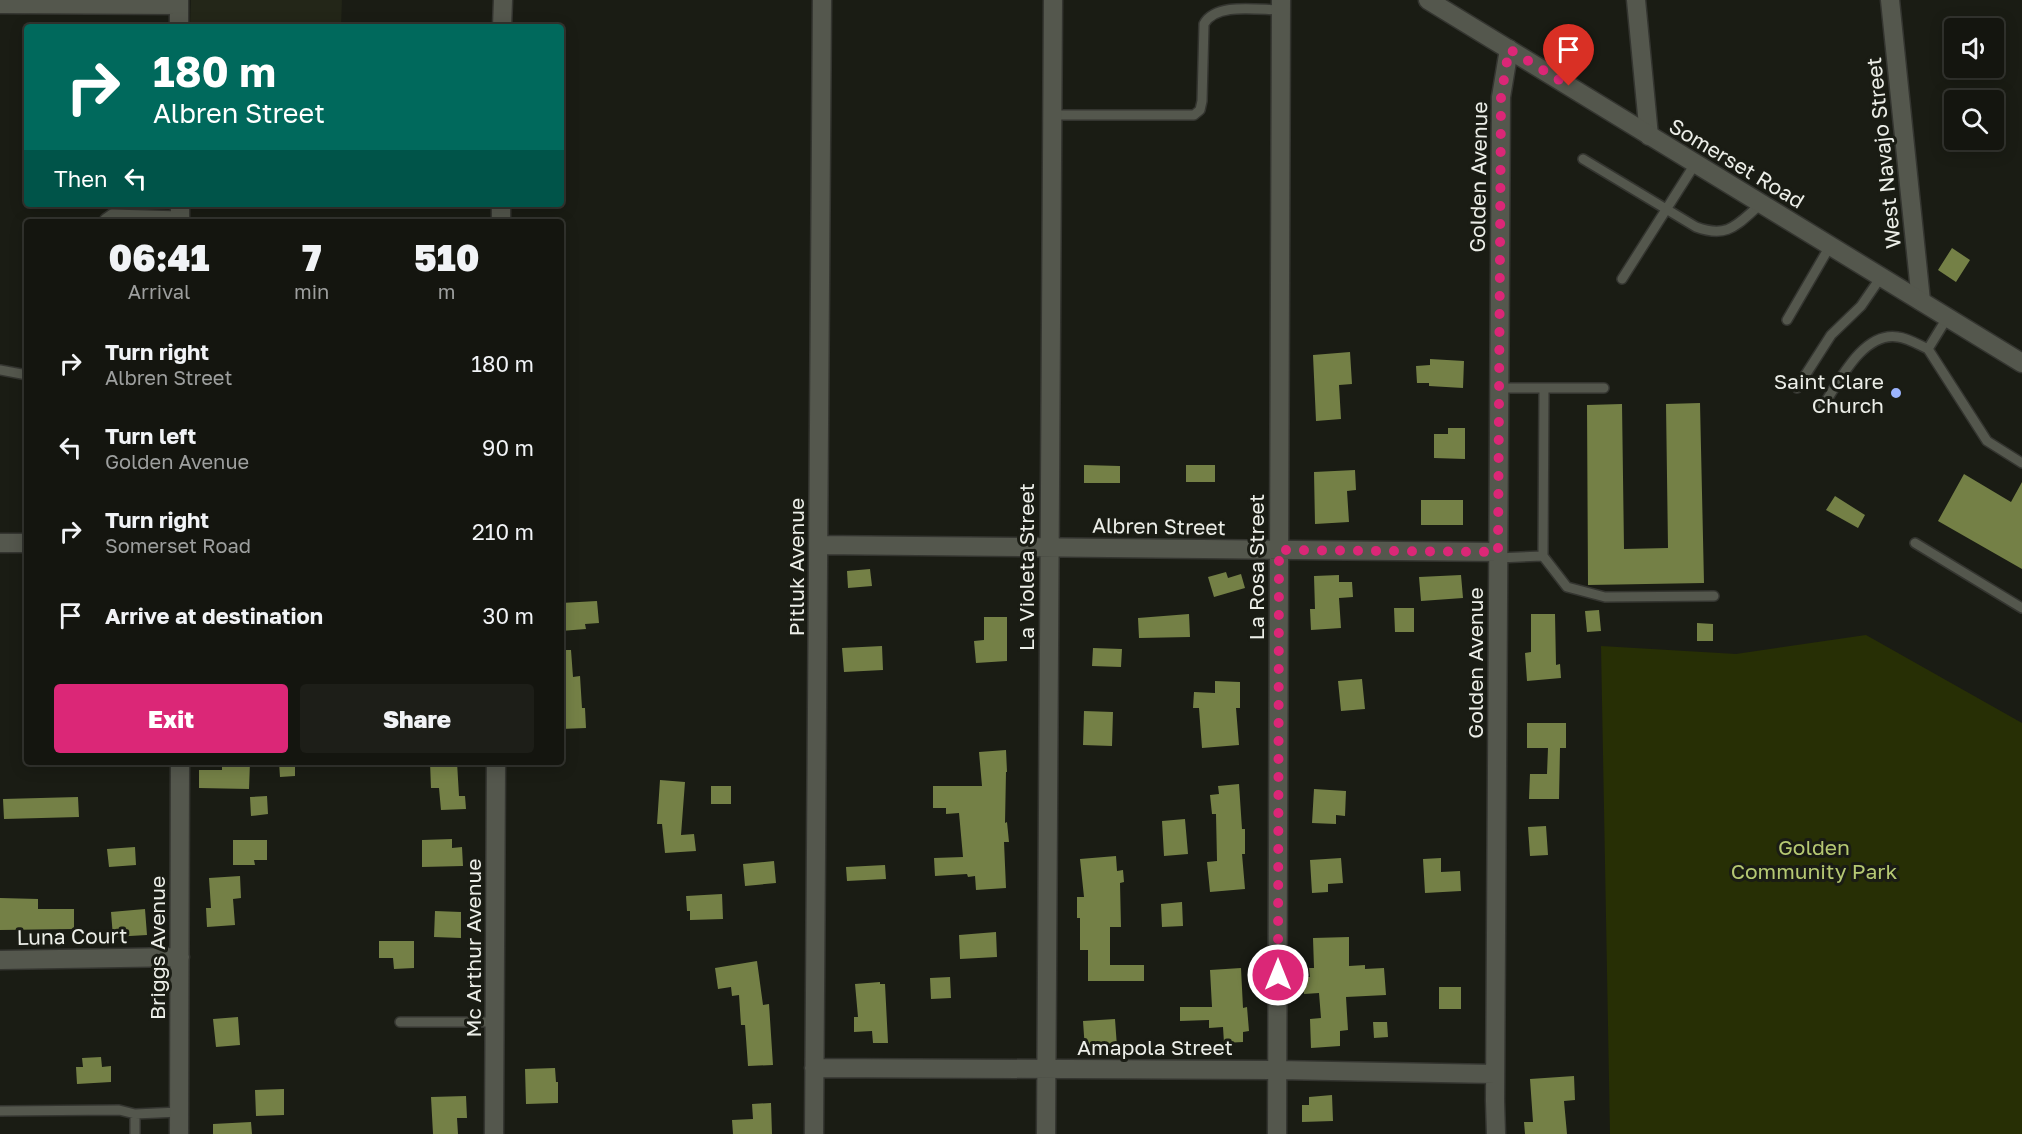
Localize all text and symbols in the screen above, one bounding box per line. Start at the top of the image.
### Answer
map controls [1944,18,2004,150]
button: sound [1944,18,2004,78]
pin [1543,24,1594,86]
icon: arrive [1552,33,1585,66]
text: 180 m [153,46,276,96]
icon: right [54,48,132,126]
street label: West Navajo Street [1860,56,1906,250]
button: search [1944,90,2004,150]
text: Albren Street [153,97,325,129]
street label: Golden Avenue [1464,101,1492,253]
street label: Somerset Road [1665,112,1809,214]
icon: left [119,162,152,195]
text: Then [54,165,107,192]
text: 06:41 [109,236,209,279]
text: 7 [302,236,322,279]
text: 510 [414,236,479,279]
text: Arrival [128,279,190,303]
text: min [294,279,329,303]
text: m [438,279,456,303]
text: Turn right [105,338,209,365]
icon: right [54,347,87,380]
text: 180 m [471,350,534,377]
text: Albren Street [105,365,232,389]
place label: Saint Clare Church [1774,368,1884,418]
marker: Saint Clare Church [1889,386,1903,400]
text: Turn left [105,422,196,449]
icon: left [54,431,87,464]
text: 90 m [482,434,534,461]
text: Golden Avenue [105,449,249,473]
street label: La Violeta Street [1013,483,1039,651]
street label: La Rosa Street [1243,494,1269,640]
street label: Pitluk Avenue [783,498,809,636]
text: Turn right [105,506,209,533]
street label: Albren Street [1092,512,1226,540]
icon: right [54,515,87,548]
text: 210 m [472,518,534,545]
text: Somerset Road [105,533,251,557]
street label: Golden Avenue [1462,587,1488,739]
icon: arrive [54,599,87,632]
text: Arrive at destination [105,602,323,629]
text: 30 m [483,602,534,629]
button: Exit [54,684,288,753]
button: Share [300,684,534,753]
park label: Golden Community Park [1731,834,1897,884]
street label: Mc Arthur Avenue [460,858,486,1038]
street label: Briggs Avenue [144,876,170,1020]
street label: Luna Court [16,922,128,950]
position arrow [1246,943,1310,1007]
street label: Amapola Street [1077,1034,1233,1060]

